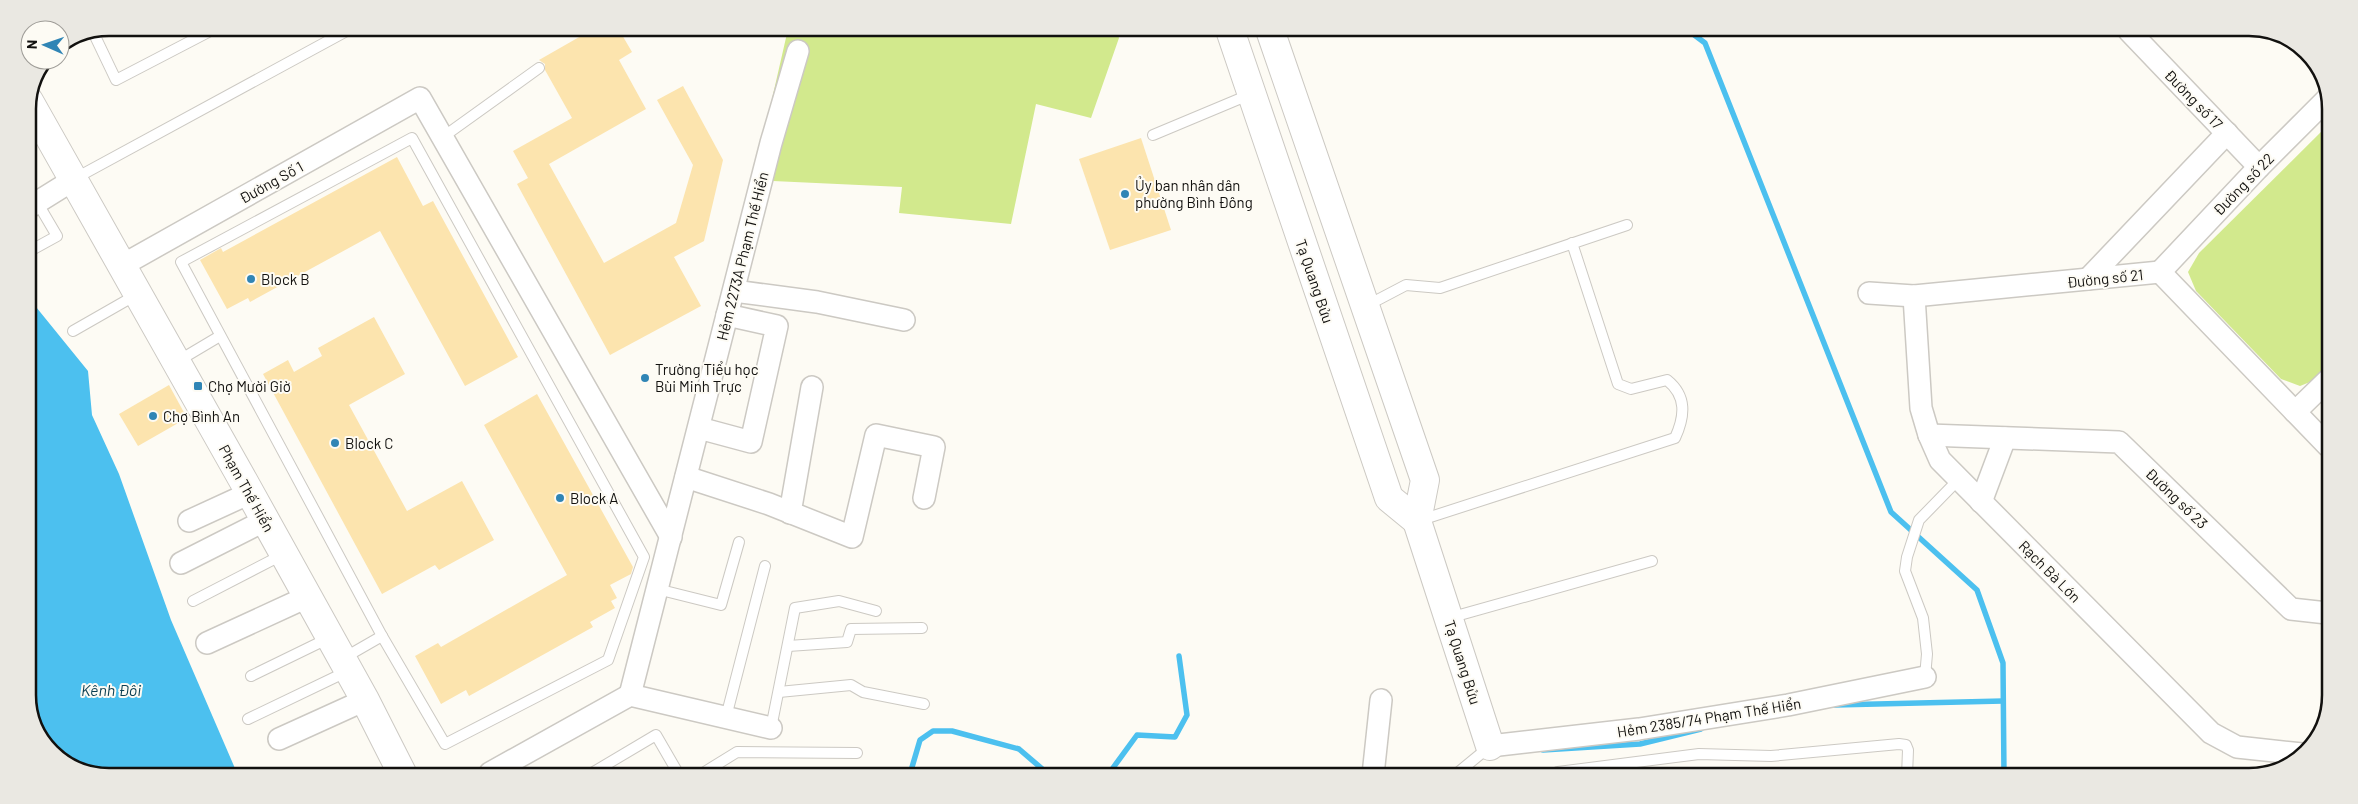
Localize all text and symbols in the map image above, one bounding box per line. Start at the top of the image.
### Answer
north arrow [20,20,70,70]
text: N [23,40,40,49]
street label: Đường số 17 [2161,65,2227,133]
street label: Đường số 22 [2209,149,2277,219]
street label: Đường Số 1 [236,157,306,207]
street label: Hẻm 2273A Phạm Thế Hiển [712,170,772,342]
place label: Ủy ban nhân dân phường Bình Đông [1135,176,1253,211]
marker: Ủy ban nhân dân phường Bình Đông [1119,188,1131,200]
street label: Tạ Quang Bửu [1292,237,1338,325]
street label: Đường số 21 [2066,265,2144,291]
place label: Block B [261,270,310,288]
marker: Block B [245,273,257,285]
place label: Trường Tiểu học Bùi Minh Trực [655,360,759,395]
marker: Trường Tiểu học Bùi Minh Trực [639,372,651,384]
place label: Chợ Mười Giờ [208,377,291,395]
marker: Chợ Mười Giờ [192,380,204,392]
place label: Chợ Bình An [163,407,240,425]
marker: Chợ Bình An [147,410,159,422]
place label: Block C [345,434,393,452]
marker: Block C [329,437,341,449]
street label: Phạm Thế Hiển [216,441,278,535]
street label: Đường số 23 [2142,464,2212,532]
place label: Block A [570,489,618,507]
marker: Block A [554,492,566,504]
street label: Rạch Bà Lớn [2015,536,2085,606]
street label: Tạ Quang Bửu [1441,617,1485,707]
water label: Kênh Đôi [81,680,141,699]
street label: Hẻm 2385/74 Phạm Thế Hiển [1616,694,1802,740]

